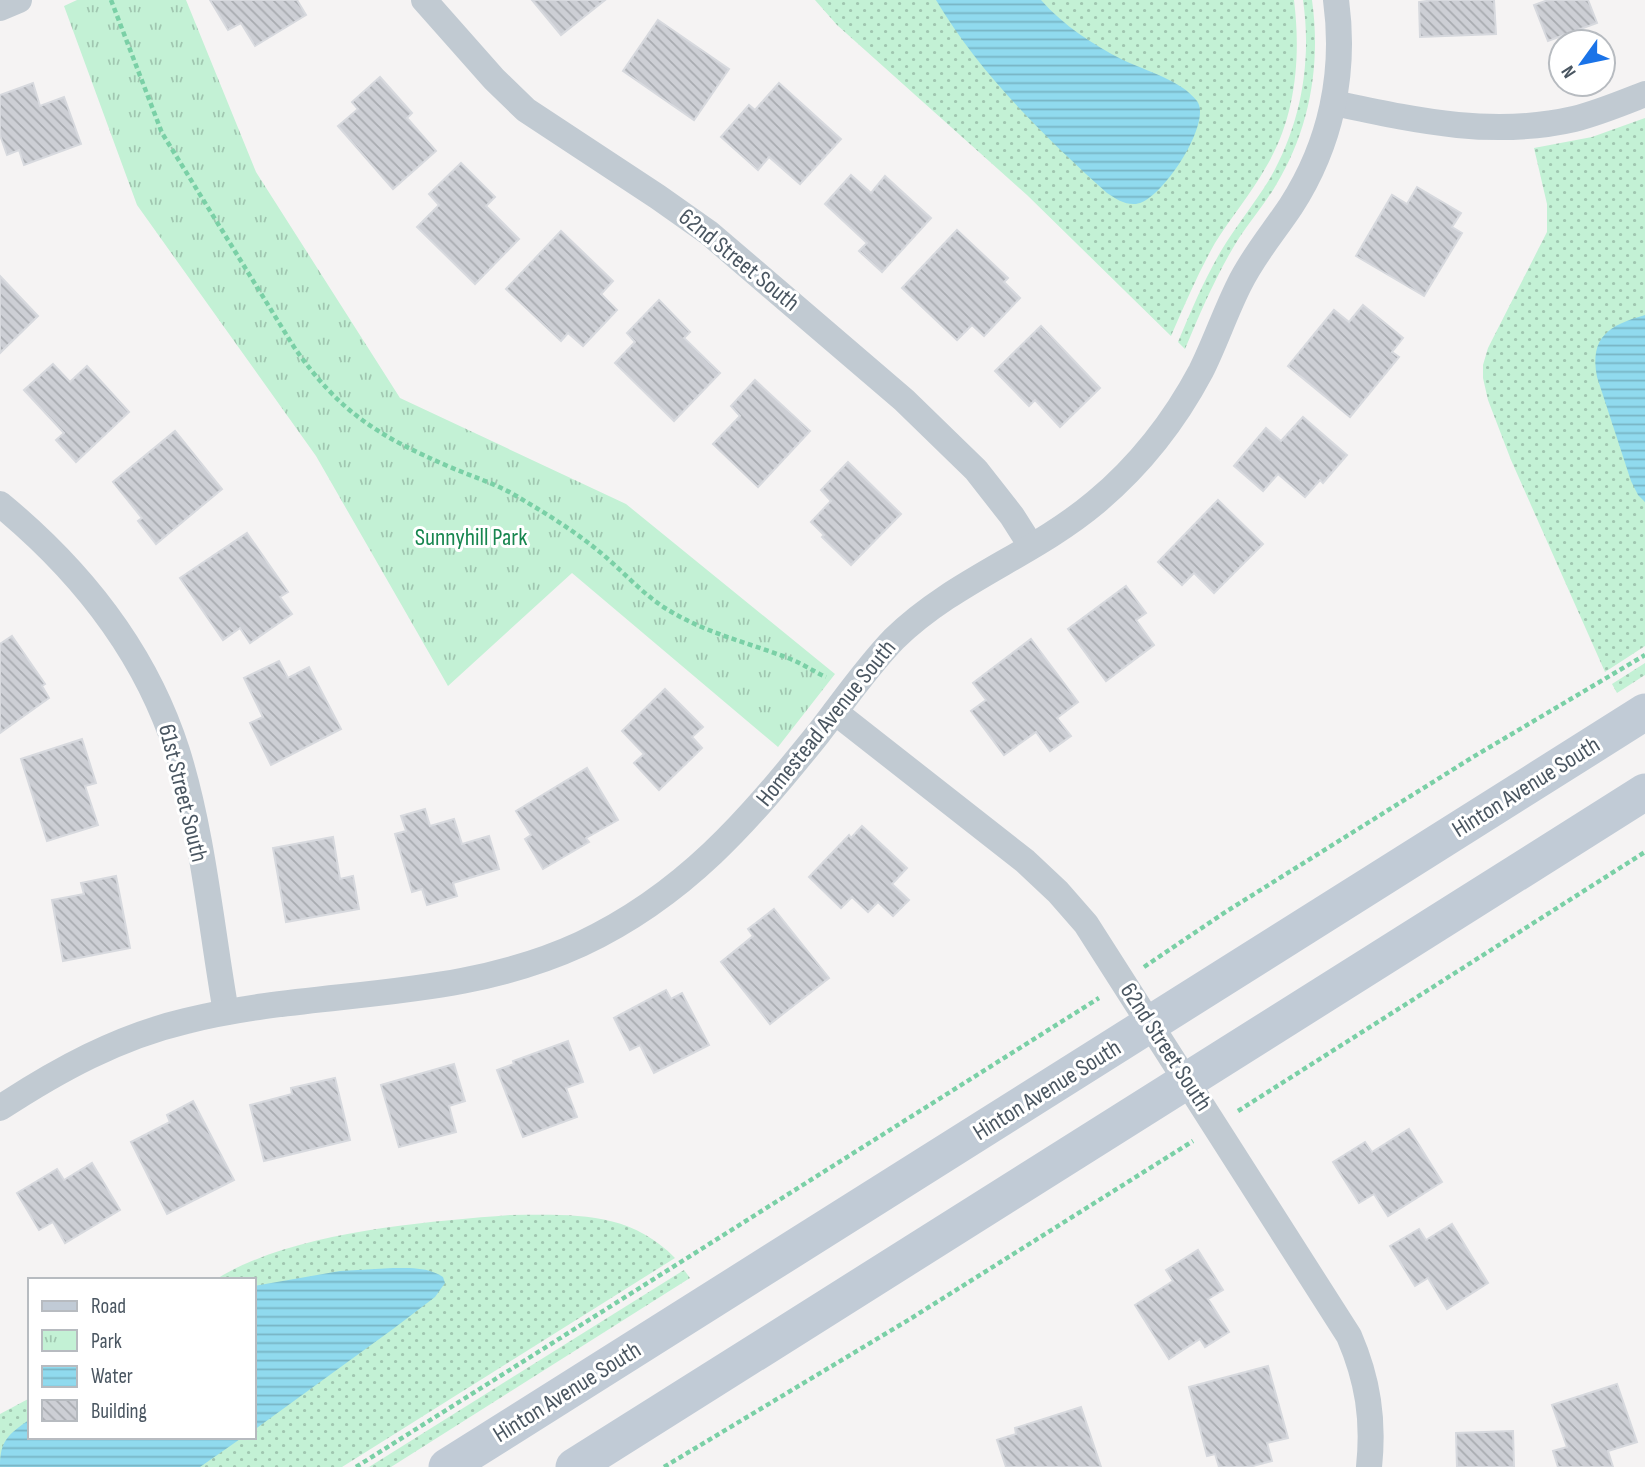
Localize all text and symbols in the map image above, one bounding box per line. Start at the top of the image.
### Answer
north arrow [1547,28,1617,98]
text: N [1557,61,1581,82]
street label: 62nd Street South [673,202,805,318]
park label: Sunnyhill Park [415,523,527,552]
street label: Homestead Avenue South [750,634,902,812]
street label: 61st Street South [152,721,214,865]
street label: Hinton Avenue South [1447,730,1605,844]
street label: 62nd Street South [1114,977,1218,1117]
street label: Hinton Avenue South [968,1033,1126,1147]
legend [28,1278,256,1439]
text: Road [91,1294,126,1319]
text: Park [91,1329,122,1354]
street label: Hinton Avenue South [488,1335,646,1449]
text: Water [91,1364,133,1389]
text: Building [91,1399,147,1424]

